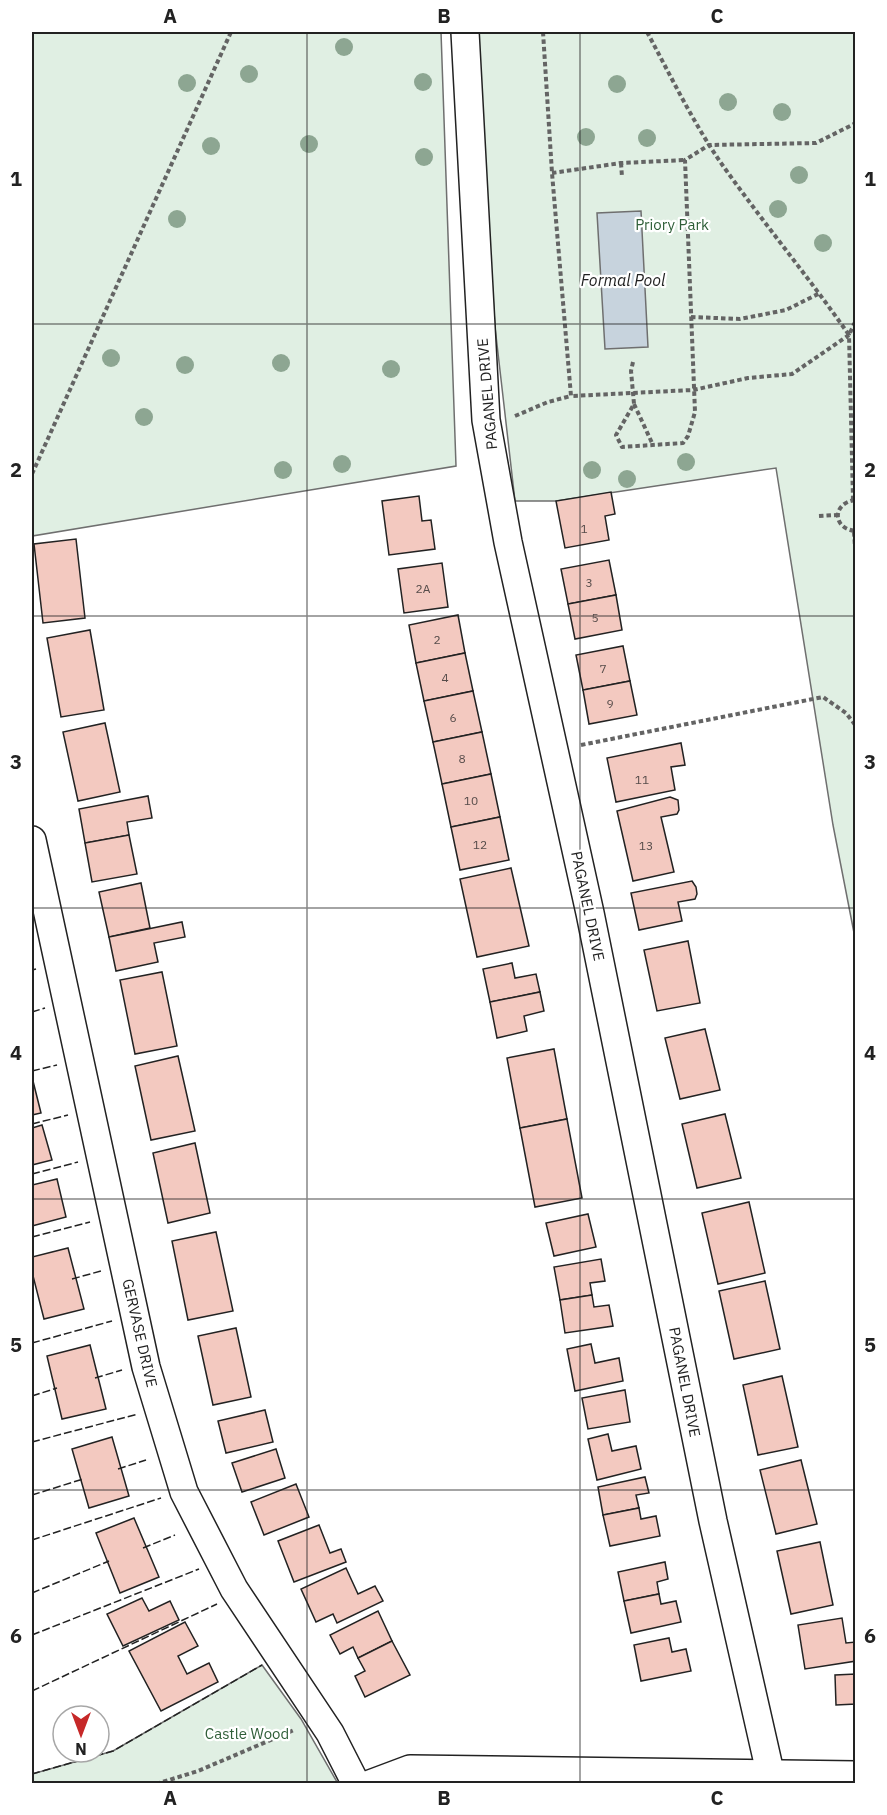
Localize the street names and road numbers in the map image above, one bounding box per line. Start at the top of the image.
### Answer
street label: PAGANEL DRIVE [473,337,501,451]
street label: PAGANEL DRIVE [567,849,609,963]
street label: GERVASE DRIVE [118,1277,162,1389]
street label: PAGANEL DRIVE [665,1325,705,1439]

